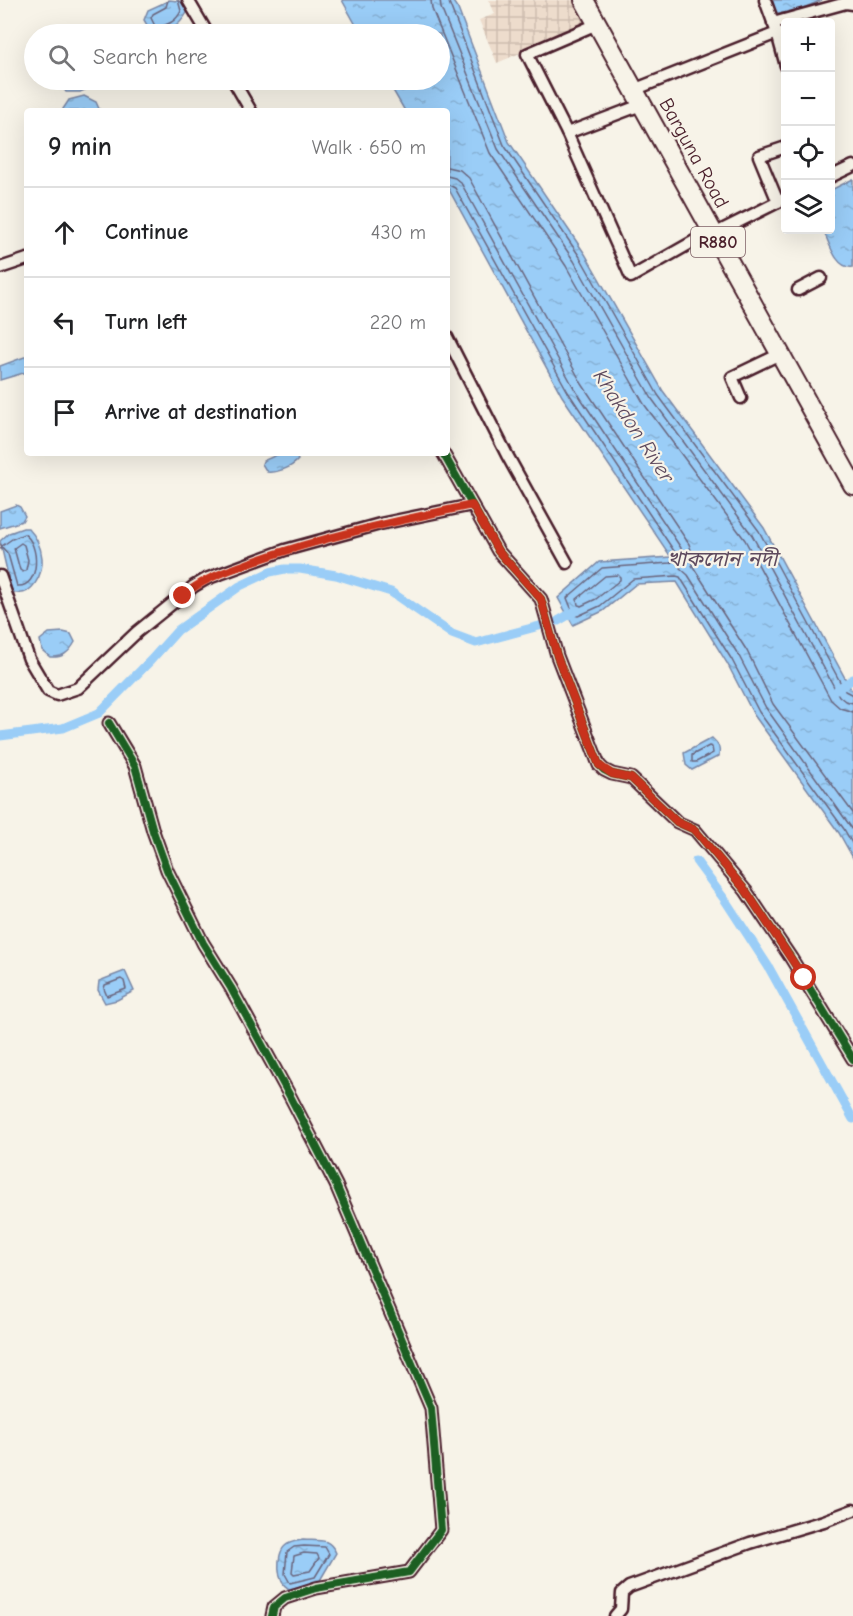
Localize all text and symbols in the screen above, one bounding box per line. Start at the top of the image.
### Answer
map controls [781,18,835,234]
button: + [781,18,835,72]
search box [24,24,450,90]
icon: search [45,41,78,74]
text: Search here [93,44,208,70]
button: − [781,72,835,126]
street label: Barguna Road [654,94,734,212]
button: locate [781,126,835,180]
text: 9 min [48,132,112,162]
text: Walk · 650 m [312,136,426,159]
button: layers [781,180,835,234]
icon: ahead [48,216,81,249]
text: Continue [105,219,188,245]
text: 430 m [371,221,426,244]
road number: R880 [691,227,745,257]
icon: left [48,306,81,339]
text: Turn left [105,309,187,335]
text: 220 m [370,311,426,334]
water label: Khakdon River [589,365,680,488]
icon: arrive [48,396,81,429]
text: Arrive at destination [105,399,297,425]
water label: খাকদোন নদী [667,546,782,571]
route end [169,582,195,608]
route start [790,964,816,990]

